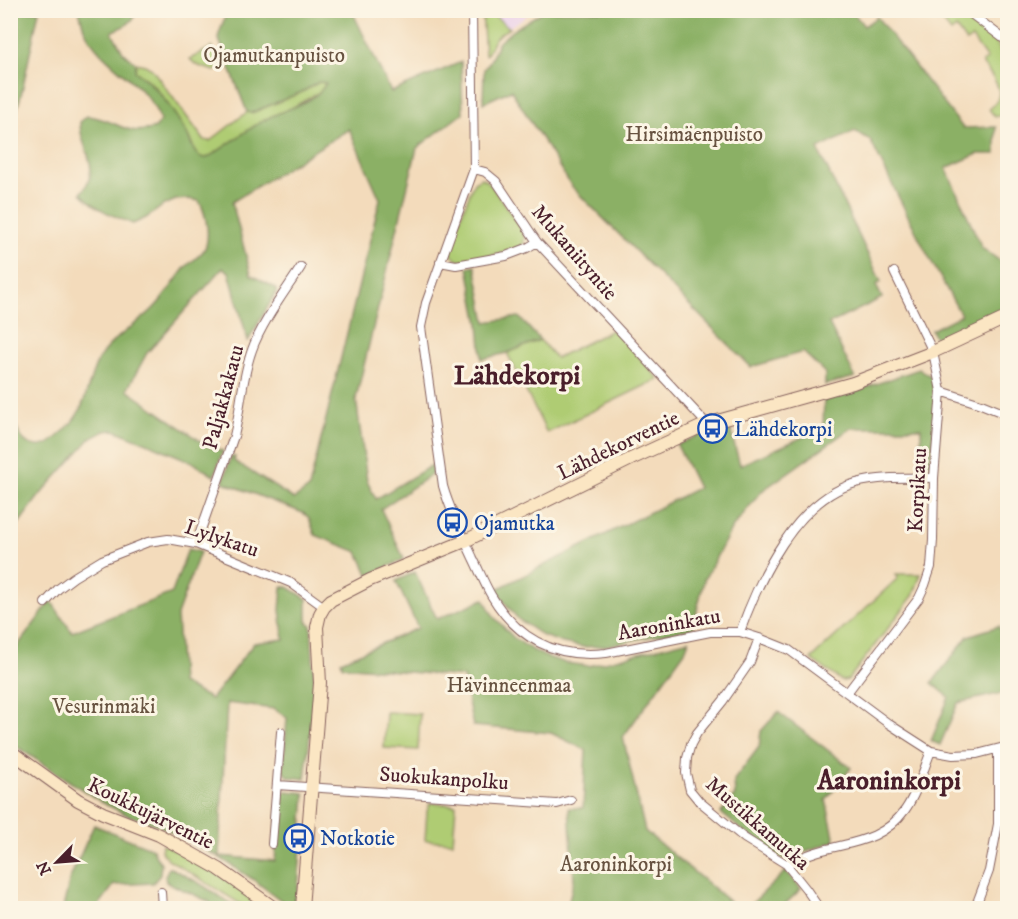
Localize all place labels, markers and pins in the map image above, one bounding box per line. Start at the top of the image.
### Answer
bus stop icon: Lähdekorpi [697,413,729,445]
place label: Lähdekorpi [734,417,832,443]
bus stop icon: Ojamutka [437,507,469,539]
place label: Ojamutka [474,511,555,537]
bus stop icon: Notkotie [283,822,315,854]
place label: Notkotie [320,826,395,852]

